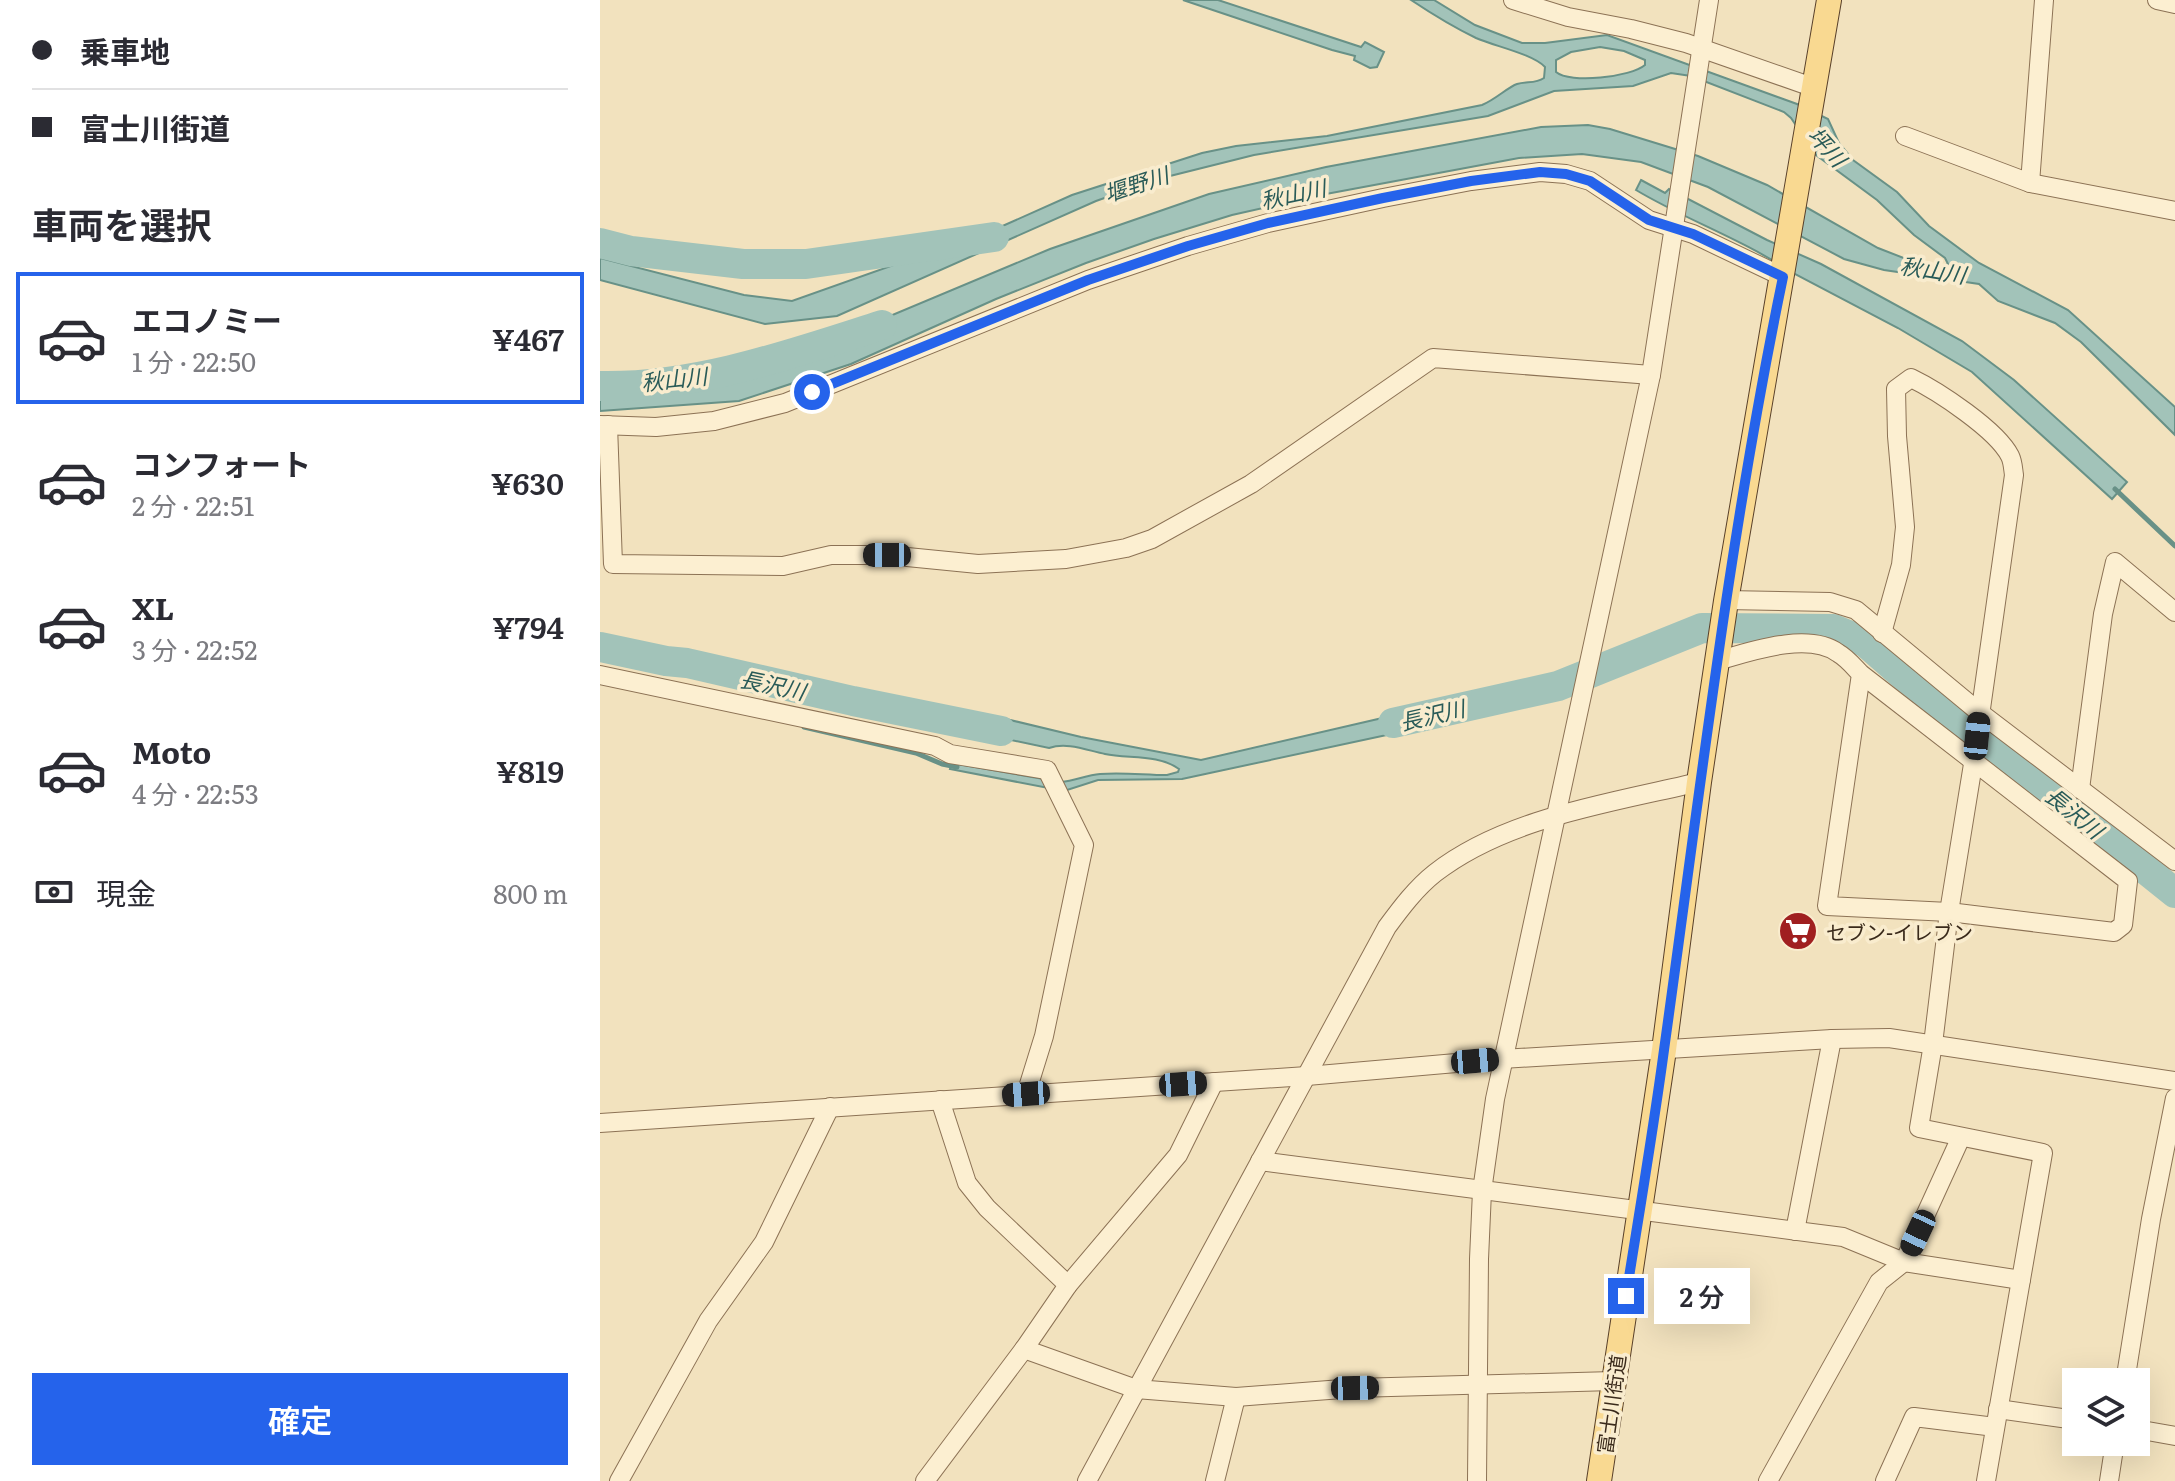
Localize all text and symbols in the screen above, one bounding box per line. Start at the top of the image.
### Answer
text: 乗車地 [80,28,170,72]
text: 富士川街道 [80,105,230,149]
water label: 坪川 [1801,119,1856,175]
water label: 堰野川 [1100,156,1174,209]
water label: 秋山川 [1257,170,1331,216]
text: 車両を選択 [32,197,212,250]
water label: 秋山川 [1898,248,1970,291]
text: エコノミー [132,297,282,341]
icon: car [36,302,108,374]
text: ¥467 [492,316,564,360]
text: 1 分 · 22:50 [132,341,256,380]
water label: 秋山川 [639,358,711,398]
route start [794,374,830,410]
text: コンフォート [132,441,311,485]
icon: car [36,446,108,518]
text: ¥630 [491,460,564,504]
text: 2 分 · 22:51 [132,485,254,524]
car [863,543,911,567]
text: XL [132,585,174,629]
icon: car [36,590,108,662]
text: ¥794 [492,604,564,648]
text: 3 分 · 22:52 [132,629,258,668]
water label: 長沢川 [737,661,811,707]
water label: 長沢川 [1396,690,1470,738]
car [1963,711,1991,761]
text: Moto [132,729,211,773]
icon: car [36,734,108,806]
text: ¥819 [496,748,564,792]
text: 4 分 · 22:53 [132,773,259,812]
water label: 長沢川 [2039,778,2113,847]
icon: cash [32,870,76,914]
text: 現金 [96,870,156,914]
text: 800 m [493,873,568,912]
supermarket icon: セブン-イレブン [1777,910,1819,952]
place label: セブン-イレブン [1826,916,1973,946]
car [1450,1047,1500,1075]
car [1158,1070,1208,1098]
car [1001,1080,1051,1108]
car [1897,1206,1939,1260]
callout: 2 分 [1654,1268,1750,1324]
text: 2 分 [1680,1276,1724,1315]
route end [1608,1278,1644,1314]
street label: 富士川街道 [1588,1352,1632,1456]
map controls [2062,1368,2150,1456]
button: layers [2062,1368,2150,1456]
button: 確定 [32,1373,568,1465]
car [1331,1376,1379,1400]

